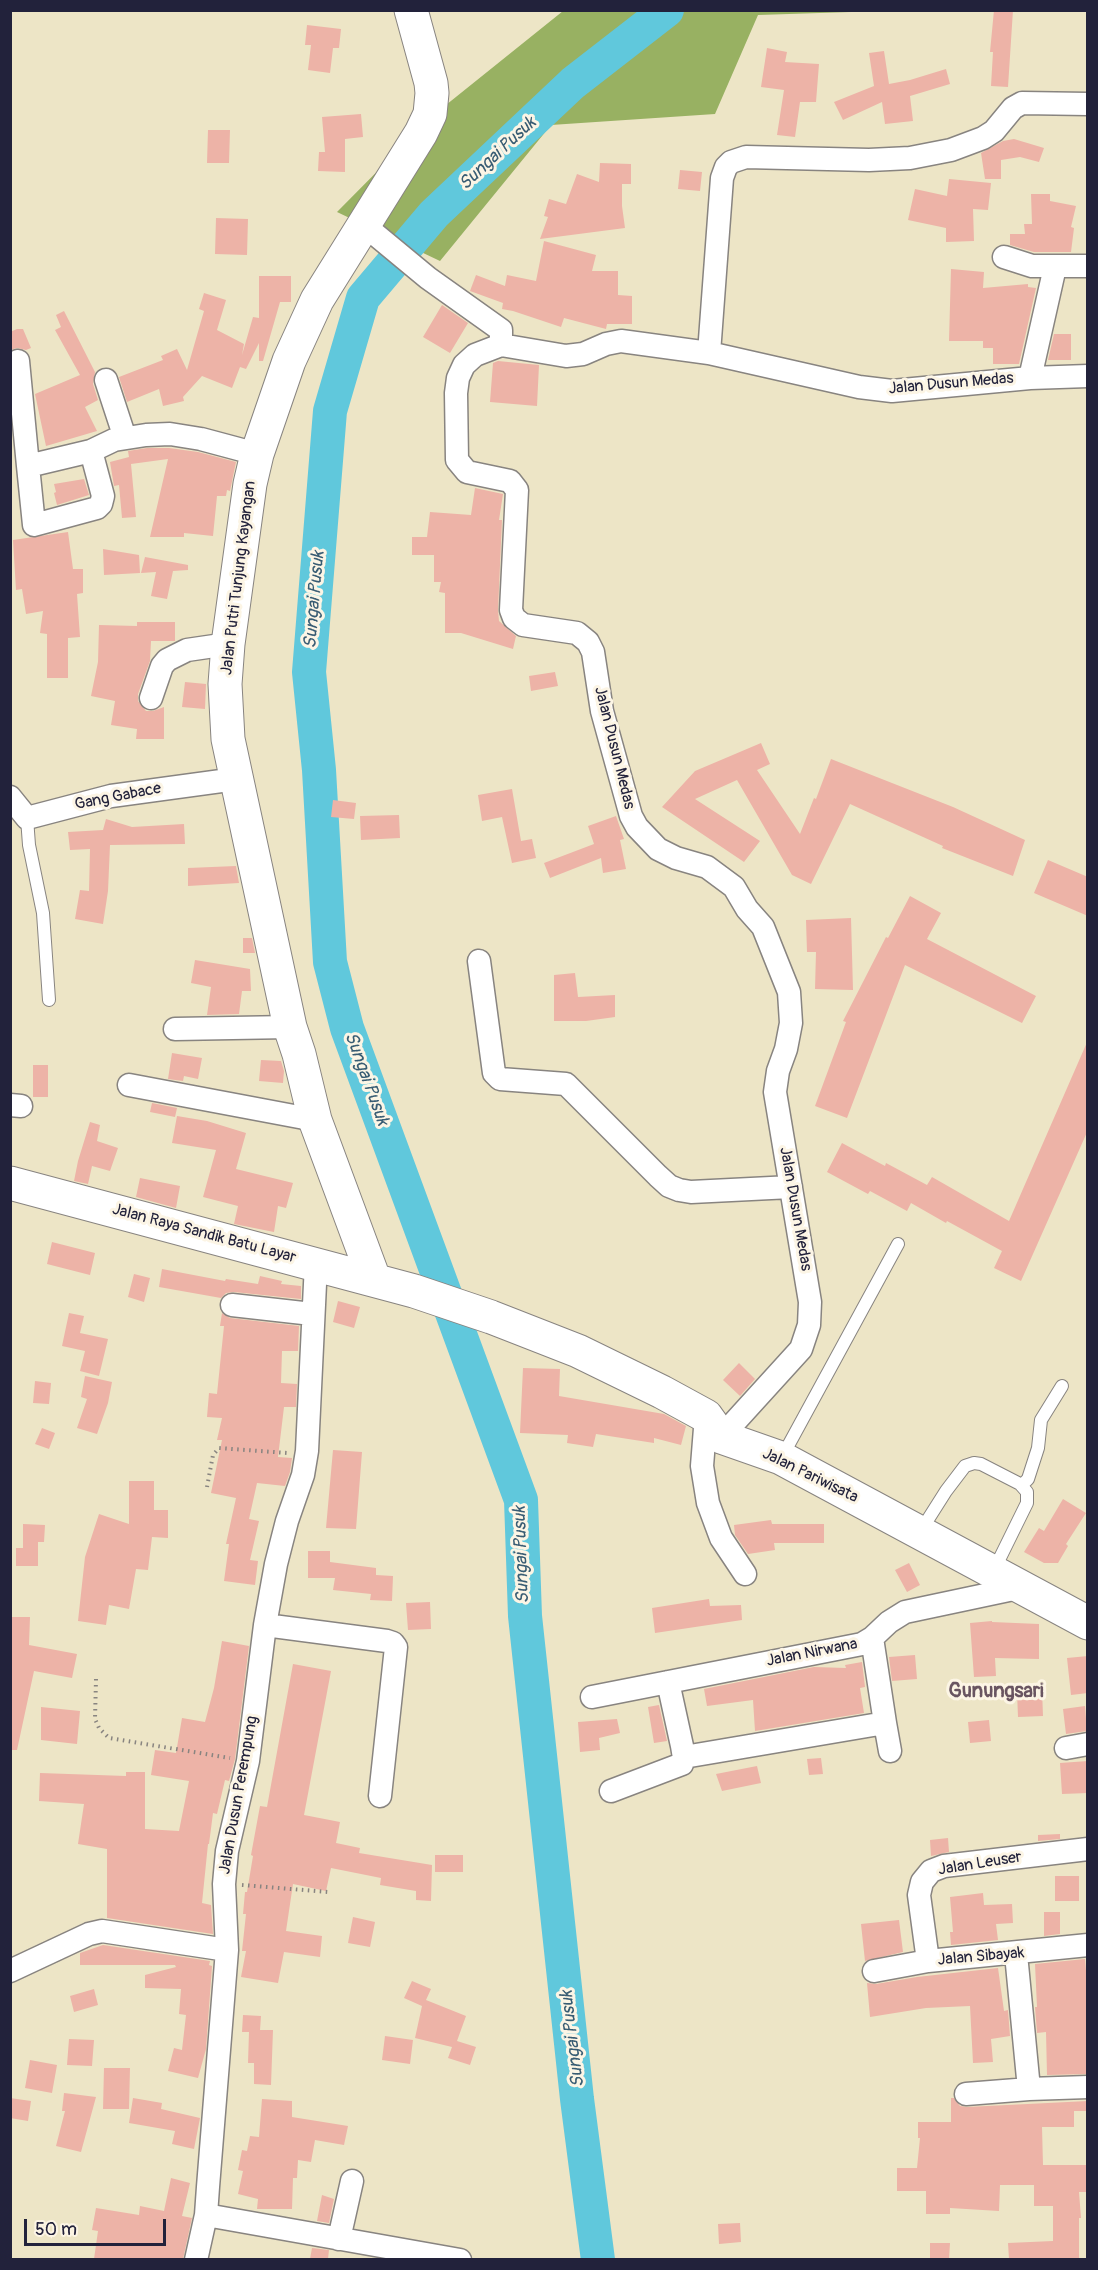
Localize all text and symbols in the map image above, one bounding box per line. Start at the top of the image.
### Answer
water label: Sungai Pusuk [455,113,541,195]
street label: Jalan Dusun Medas [888,369,1014,399]
street label: Jalan Putri Tunjung Kayangan [218,480,260,676]
water label: Sungai Pusuk [300,550,330,650]
street label: Jalan Dusun Medas [590,685,638,811]
street label: Gang Gabace [73,779,163,815]
water label: Sungai Pusuk [339,1029,393,1129]
street label: Jalan Dusun Medas [775,1146,815,1272]
street label: Jalan Raya Sandik Batu Layar [110,1200,298,1268]
street label: Jalan Pariwisata [759,1445,861,1507]
water label: Sungai Pusuk [510,1506,534,1604]
street label: Jalan Nirwana [765,1635,859,1671]
district label: Gunungsari [948,1680,1044,1704]
street label: Jalan Dusun Perempung [216,1714,262,1876]
street label: Jalan Leuser [937,1848,1023,1880]
street label: Jalan Sibayak [937,1944,1025,1970]
water label: Sungai Pusuk [556,1989,590,2089]
scale bar [27,2207,170,2245]
text: 50 m [35,2218,77,2241]

